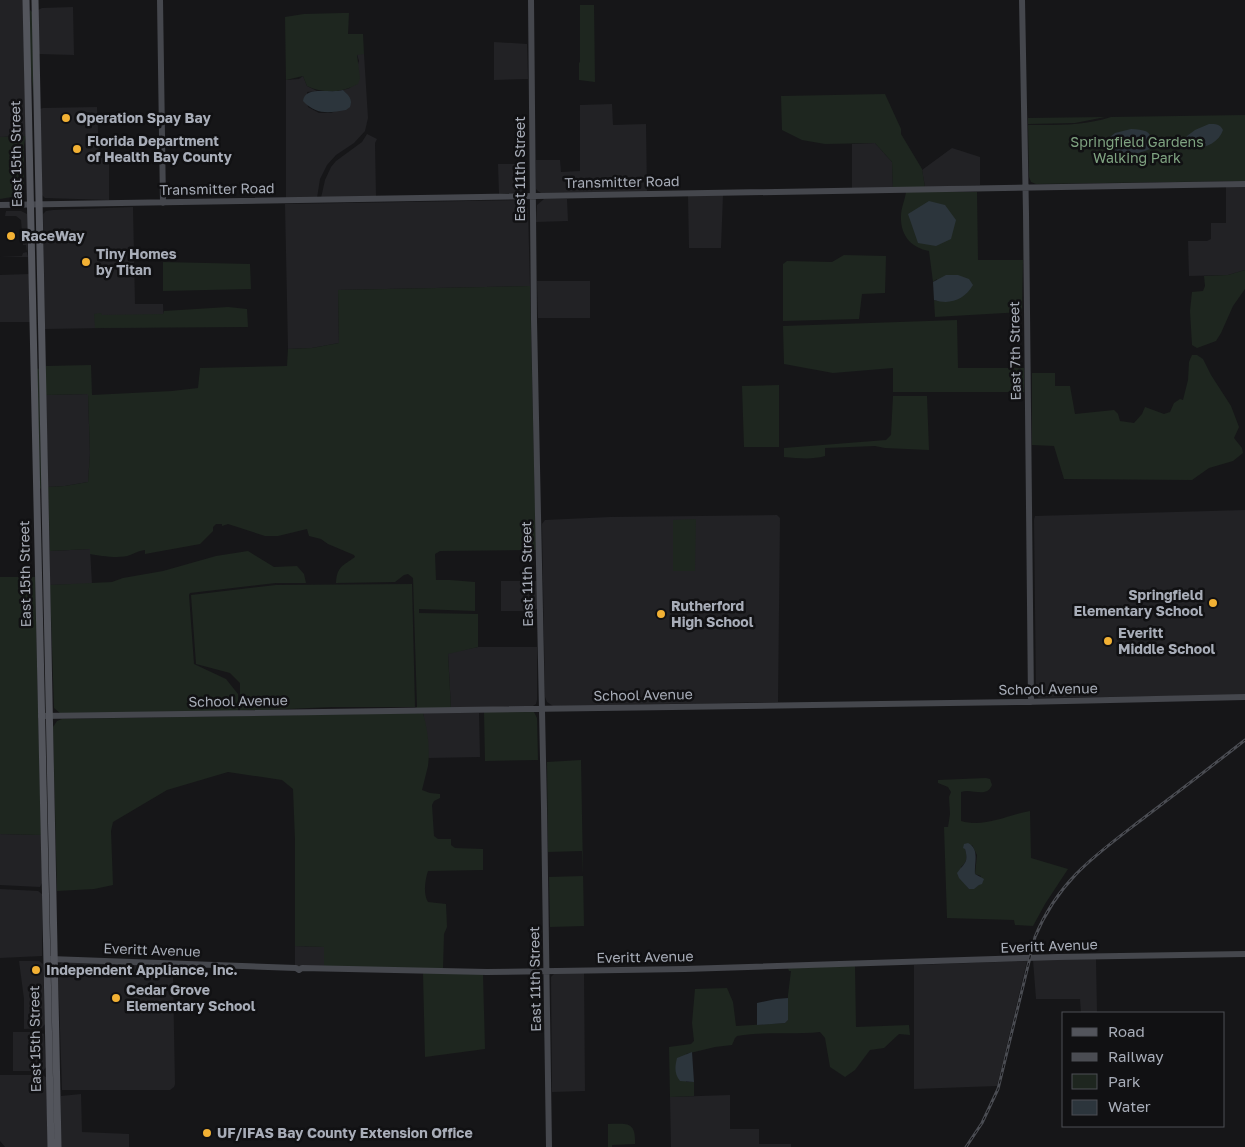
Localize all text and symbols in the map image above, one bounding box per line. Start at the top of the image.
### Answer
street label: East 15th Street [6,100,25,208]
place label: Operation Spay Bay [76,109,211,126]
marker: Operation Spay Bay [60,112,72,124]
street label: East 11th Street [511,116,528,222]
place label: Florida Department of Health Bay County [87,132,232,165]
park label: Springfield Gardens Walking Park [1070,133,1204,166]
marker: Florida Department of Health Bay County [71,143,83,155]
street label: Transmitter Road [564,172,680,191]
street label: Transmitter Road [159,179,275,198]
place label: RaceWay [21,227,85,244]
marker: RaceWay [5,230,17,242]
place label: Tiny Homes by Titan [96,245,177,278]
marker: Tiny Homes by Titan [80,256,92,268]
street label: East 7th Street [1005,301,1024,401]
street label: East 15th Street [15,520,34,628]
street label: East 11th Street [517,521,536,627]
place label: Springfield Elementary School [1074,586,1203,619]
place label: Rutherford High School [671,597,754,630]
marker: Springfield Elementary School [1207,597,1219,609]
marker: Rutherford High School [655,608,667,620]
place label: Everitt Middle School [1118,624,1216,657]
marker: Everitt Middle School [1102,635,1114,647]
street label: School Avenue [998,679,1098,698]
street label: School Avenue [593,685,693,704]
street label: School Avenue [188,691,288,710]
street label: East 11th Street [525,926,544,1032]
street label: Everitt Avenue [1000,935,1098,956]
street label: Everitt Avenue [103,939,201,960]
street label: Everitt Avenue [596,947,694,966]
place label: Independent Appliance, Inc. [46,961,238,978]
marker: Independent Appliance, Inc. [30,964,42,976]
place label: Cedar Grove Elementary School [126,981,256,1014]
street label: East 15th Street [25,985,44,1093]
marker: Cedar Grove Elementary School [110,992,122,1004]
legend [1062,1012,1225,1127]
text: Road [1108,1022,1145,1040]
text: Railway [1108,1047,1164,1065]
text: Park [1108,1072,1141,1090]
text: Water [1108,1097,1151,1115]
place label: UF/IFAS Bay County Extension Office [217,1124,473,1141]
marker: UF/IFAS Bay County Extension Office [201,1127,213,1139]

